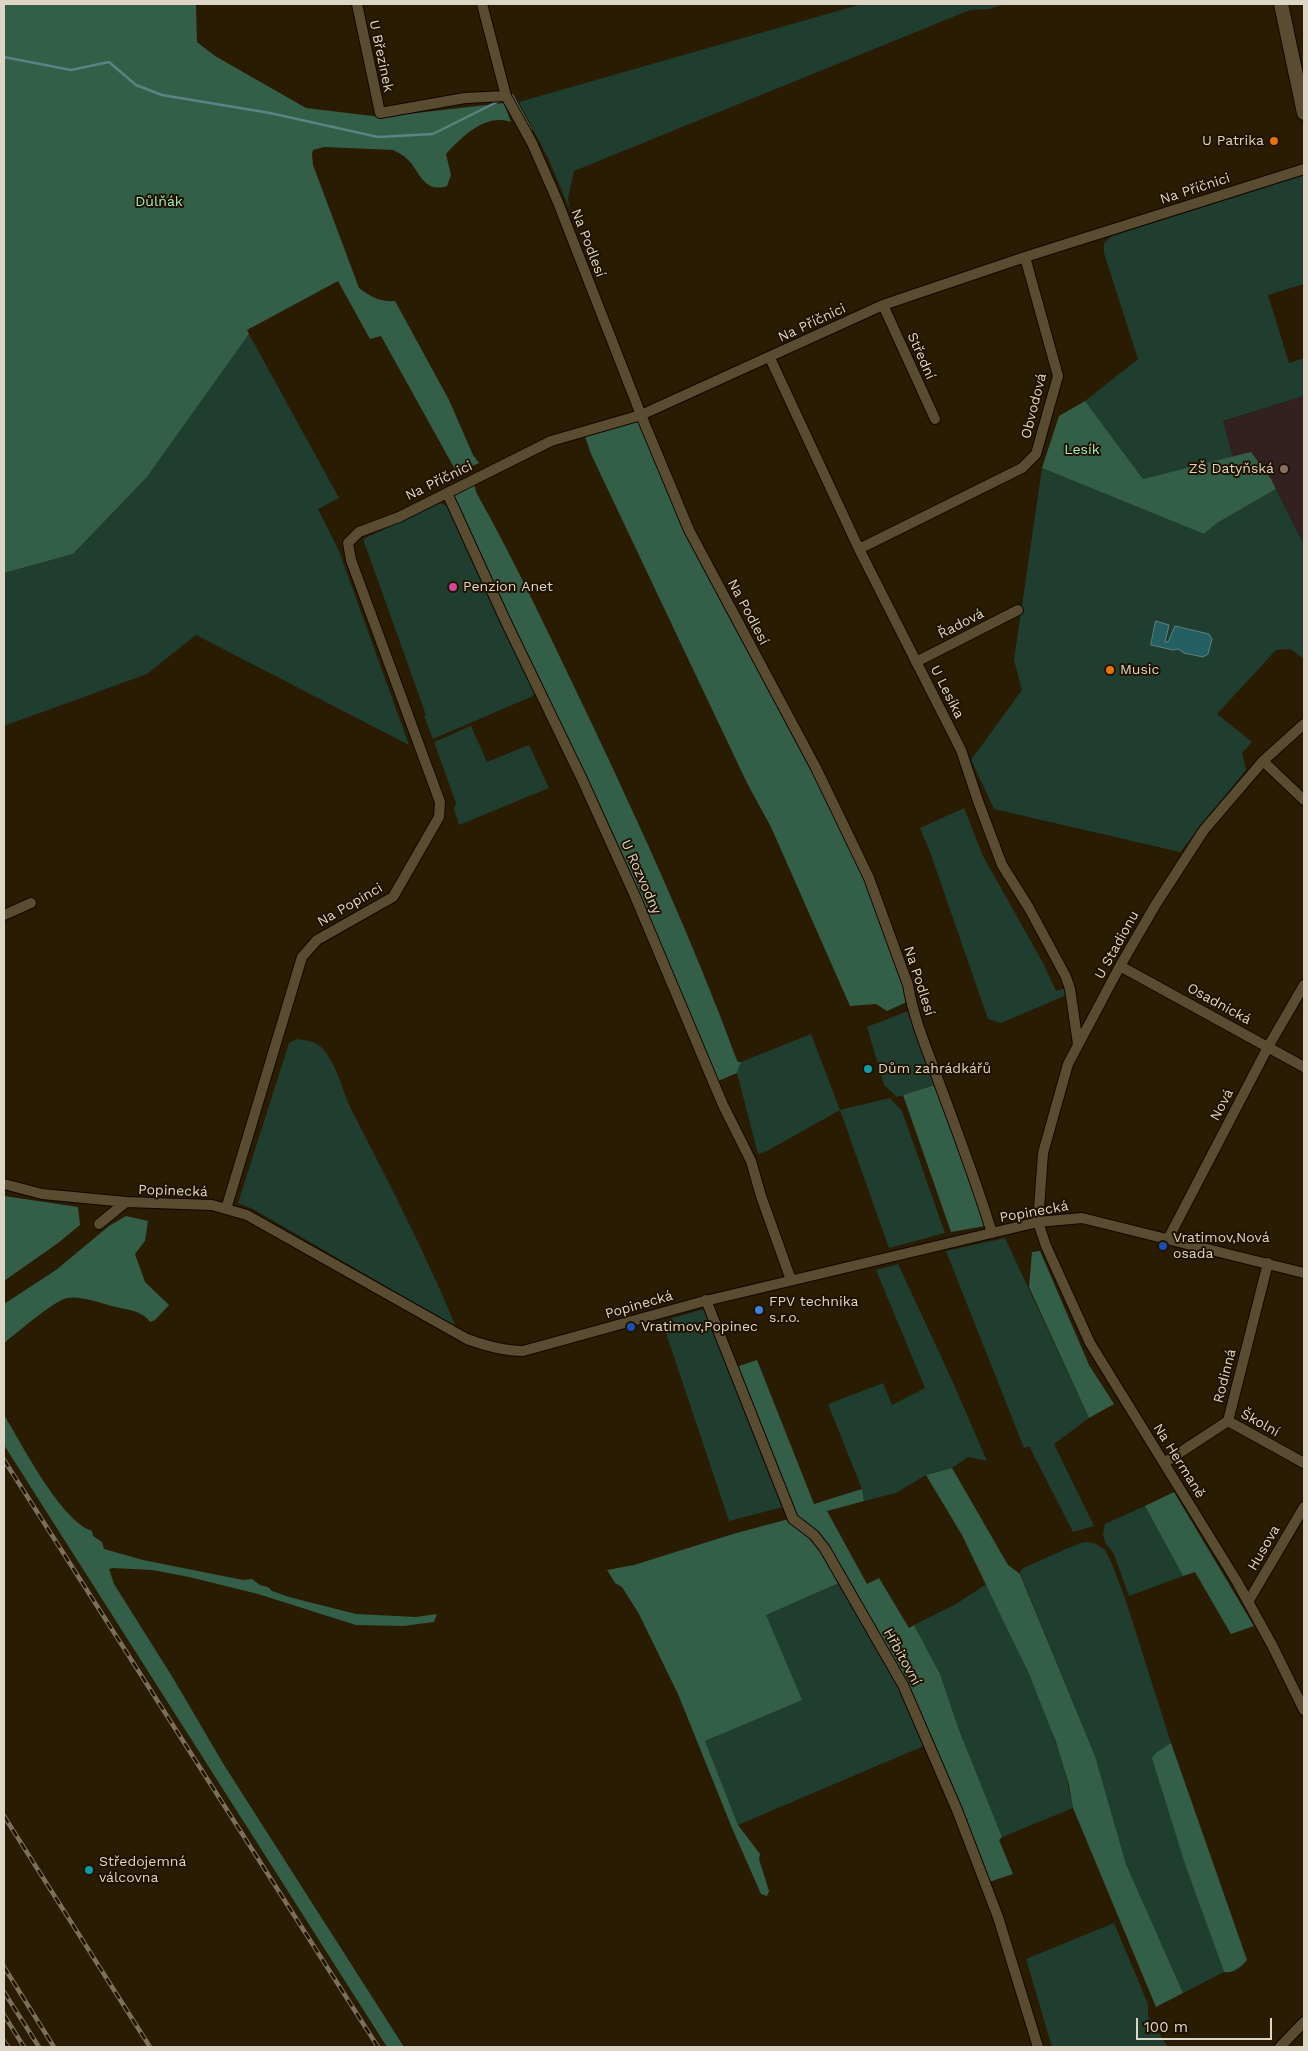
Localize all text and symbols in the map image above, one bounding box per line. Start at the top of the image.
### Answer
street label: U Březinek [365,18,397,94]
place label: U Patrika [1202,133,1264,149]
marker: U Patrika [1268,135,1280,147]
street label: Na Příčnici [1158,170,1232,208]
park label: Důlňák [135,194,183,210]
street label: Na Podlesí [567,206,609,280]
street label: Na Příčnici [776,300,848,346]
street label: Střední [903,330,939,382]
street label: Obvodová [1018,371,1050,441]
park label: Lesík [1064,442,1100,458]
street label: Na Příčnici [403,458,475,504]
place label: ZŠ Datyňská [1189,461,1274,477]
marker: ZŠ Datyňská [1278,463,1290,475]
street label: Na Podlesí [724,576,772,648]
place label: Penzion Anet [463,579,553,595]
marker: Penzion Anet [447,581,459,593]
street label: Řadová [935,605,987,643]
street label: U Lesíka [926,662,968,722]
place label: Music [1120,662,1159,678]
marker: Music [1104,664,1116,676]
street label: U Rozvodny [617,837,665,917]
street label: Na Popinci [314,880,386,930]
street label: U Stadionu [1091,908,1143,982]
street label: Na Podlesí [900,944,938,1018]
street label: Osadnická [1184,980,1254,1028]
place label: Dům zahrádkářů [878,1061,991,1077]
marker: Dům zahrádkářů [862,1063,874,1075]
street label: Nová [1207,1086,1237,1124]
street label: Popinecká [138,1181,208,1201]
street label: Popinecká [998,1198,1070,1226]
place label: Vratimov,Nová osada [1173,1230,1270,1262]
marker: Vratimov,Nová osada [1157,1240,1169,1252]
street label: Popinecká [603,1287,675,1323]
place label: FPV technika s.r.o. [769,1294,858,1326]
marker: FPV technika s.r.o. [753,1304,765,1316]
place label: Vratimov,Popinec [641,1319,758,1335]
marker: Vratimov,Popinec [625,1321,637,1333]
street label: Rodinná [1210,1347,1240,1405]
street label: Školní [1238,1406,1282,1440]
street label: Na Hermaně [1149,1421,1209,1501]
street label: Husova [1244,1522,1284,1574]
street label: Hřbitovní [880,1626,924,1688]
place label: Středojemná válcovna [99,1854,186,1886]
marker: Středojemná válcovna [83,1864,95,1876]
scale bar [1138,2008,1274,2040]
text: 100 m [1144,2018,1188,2036]

